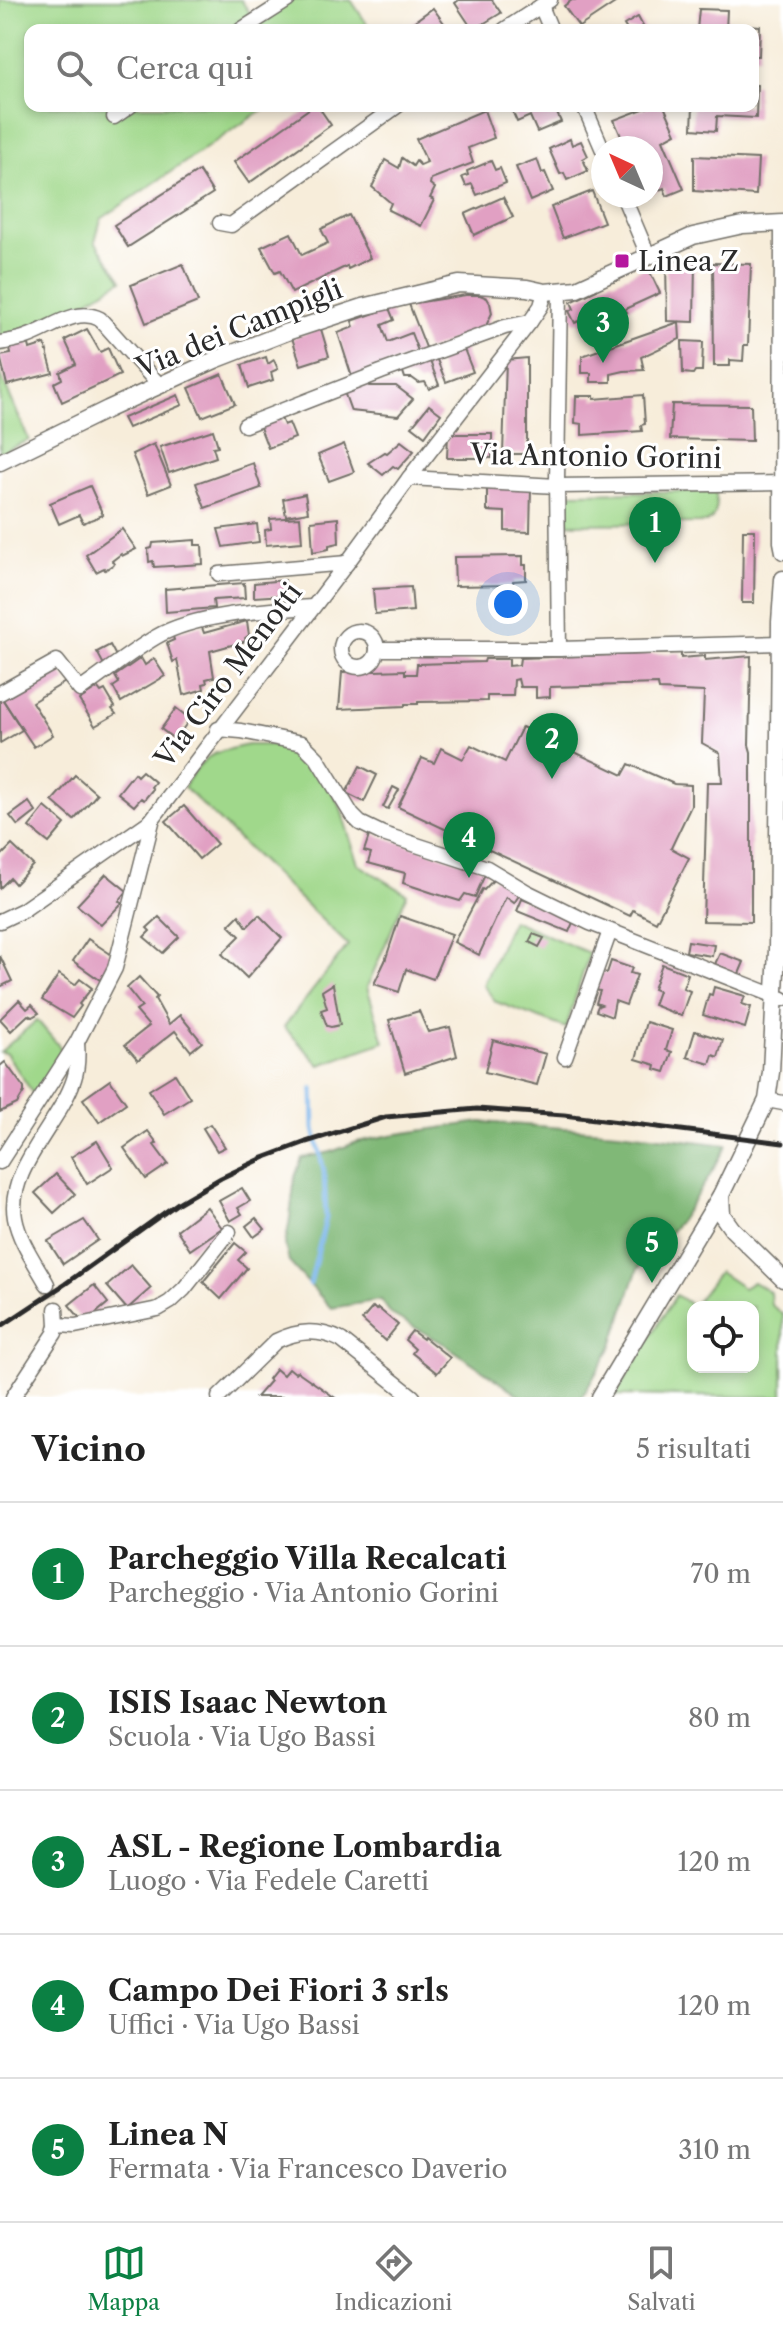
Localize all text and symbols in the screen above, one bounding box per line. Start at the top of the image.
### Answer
search box [24,24,759,112]
icon: search [52,46,96,90]
text: Cerca qui [116,50,253,87]
north arrow [591,136,663,208]
place label: Linea Z [638,244,739,278]
marker: Linea Z [613,252,631,270]
street label: Via dei Campigli [130,271,347,385]
pin: 3 [577,297,629,363]
street label: Via Antonio Gorini [469,437,722,475]
pin: 1 [629,497,681,563]
street label: Via Ciro Menotti [147,576,309,775]
your location [488,584,528,624]
pin: 2 [526,713,578,779]
pin: 4 [443,812,495,878]
pin: 5 [626,1217,678,1283]
map controls [687,1301,759,1373]
button: locate [687,1301,759,1373]
text: Vicino [32,1428,146,1470]
text: 5 risultati [636,1433,751,1465]
text: Parcheggio Villa Recalcati [108,1540,507,1577]
text: 1 [52,1558,64,1590]
text: 70 m [691,1558,751,1590]
text: Parcheggio · Via Antonio Gorini [108,1577,499,1609]
text: ISIS Isaac Newton [108,1684,387,1721]
text: 2 [50,1702,66,1734]
text: 80 m [688,1702,751,1734]
text: Scuola · Via Ugo Bassi [108,1721,376,1753]
text: ASL - Regione Lombardia [108,1828,502,1865]
text: 3 [51,1846,65,1878]
text: 120 m [677,1846,751,1878]
text: Luogo · Via Fedele Caretti [108,1865,429,1897]
text: Campo Dei Fiori 3 srls [108,1972,449,2009]
text: 4 [50,1990,66,2022]
text: 120 m [677,1990,751,2022]
text: Uffici · Via Ugo Bassi [108,2009,360,2041]
text: Linea N [108,2116,229,2153]
text: 5 [51,2134,65,2166]
text: 310 m [678,2134,751,2166]
text: Fermata · Via Francesco Daverio [108,2153,508,2185]
tab: Mappa [87,2241,160,2316]
tab: Indicazioni [335,2241,452,2316]
tab: Salvati [627,2241,695,2316]

